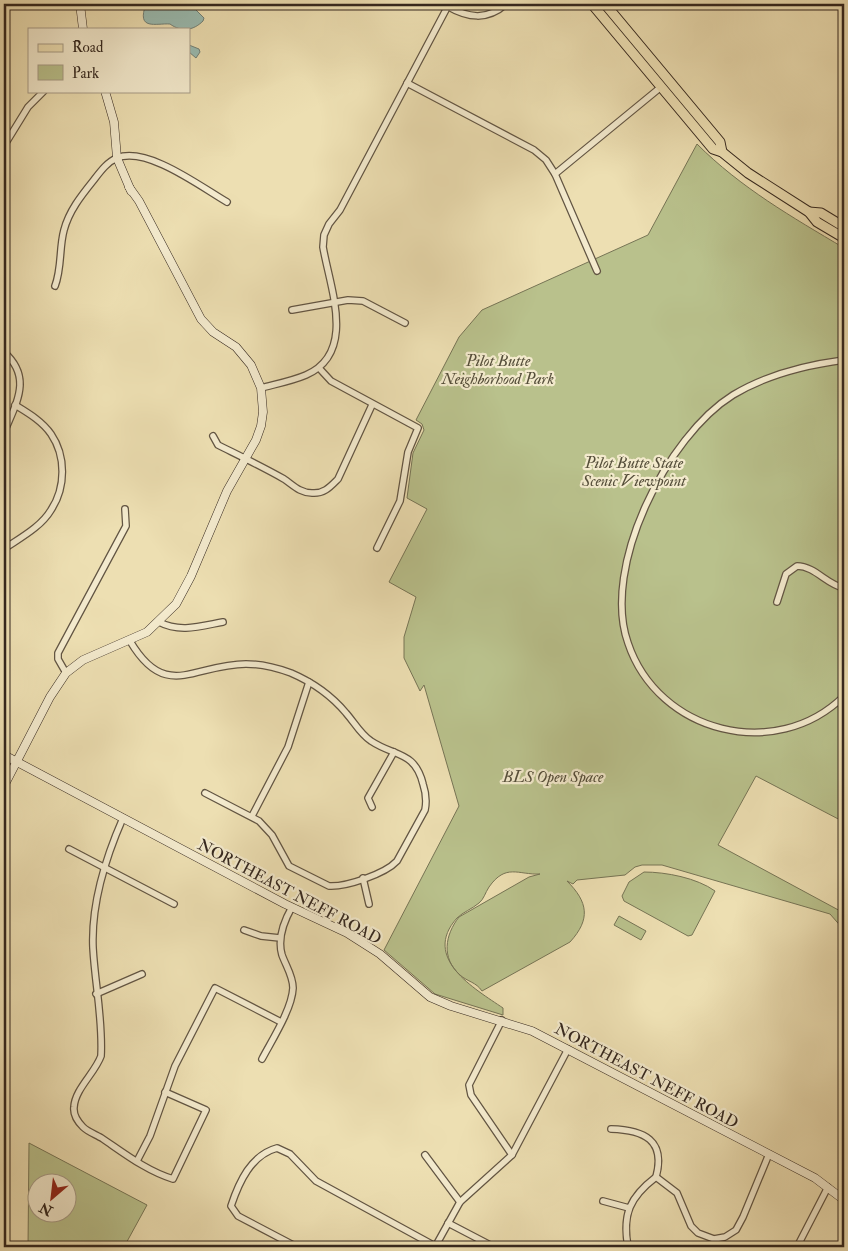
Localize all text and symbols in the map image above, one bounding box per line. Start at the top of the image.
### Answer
legend [28,28,190,92]
text: Road [72,38,104,57]
text: Park [72,64,99,83]
park label: Pilot Butte Neighborhood Park [441,351,555,389]
park label: Pilot Butte State Scenic Viewpoint [581,453,687,491]
park label: BLS Open Space [502,767,604,787]
street label: NORTHEAST NEFF ROAD [194,835,385,949]
street label: NORTHEAST NEFF ROAD [551,1019,742,1133]
north arrow [28,1174,78,1224]
text: N [36,1198,57,1220]

